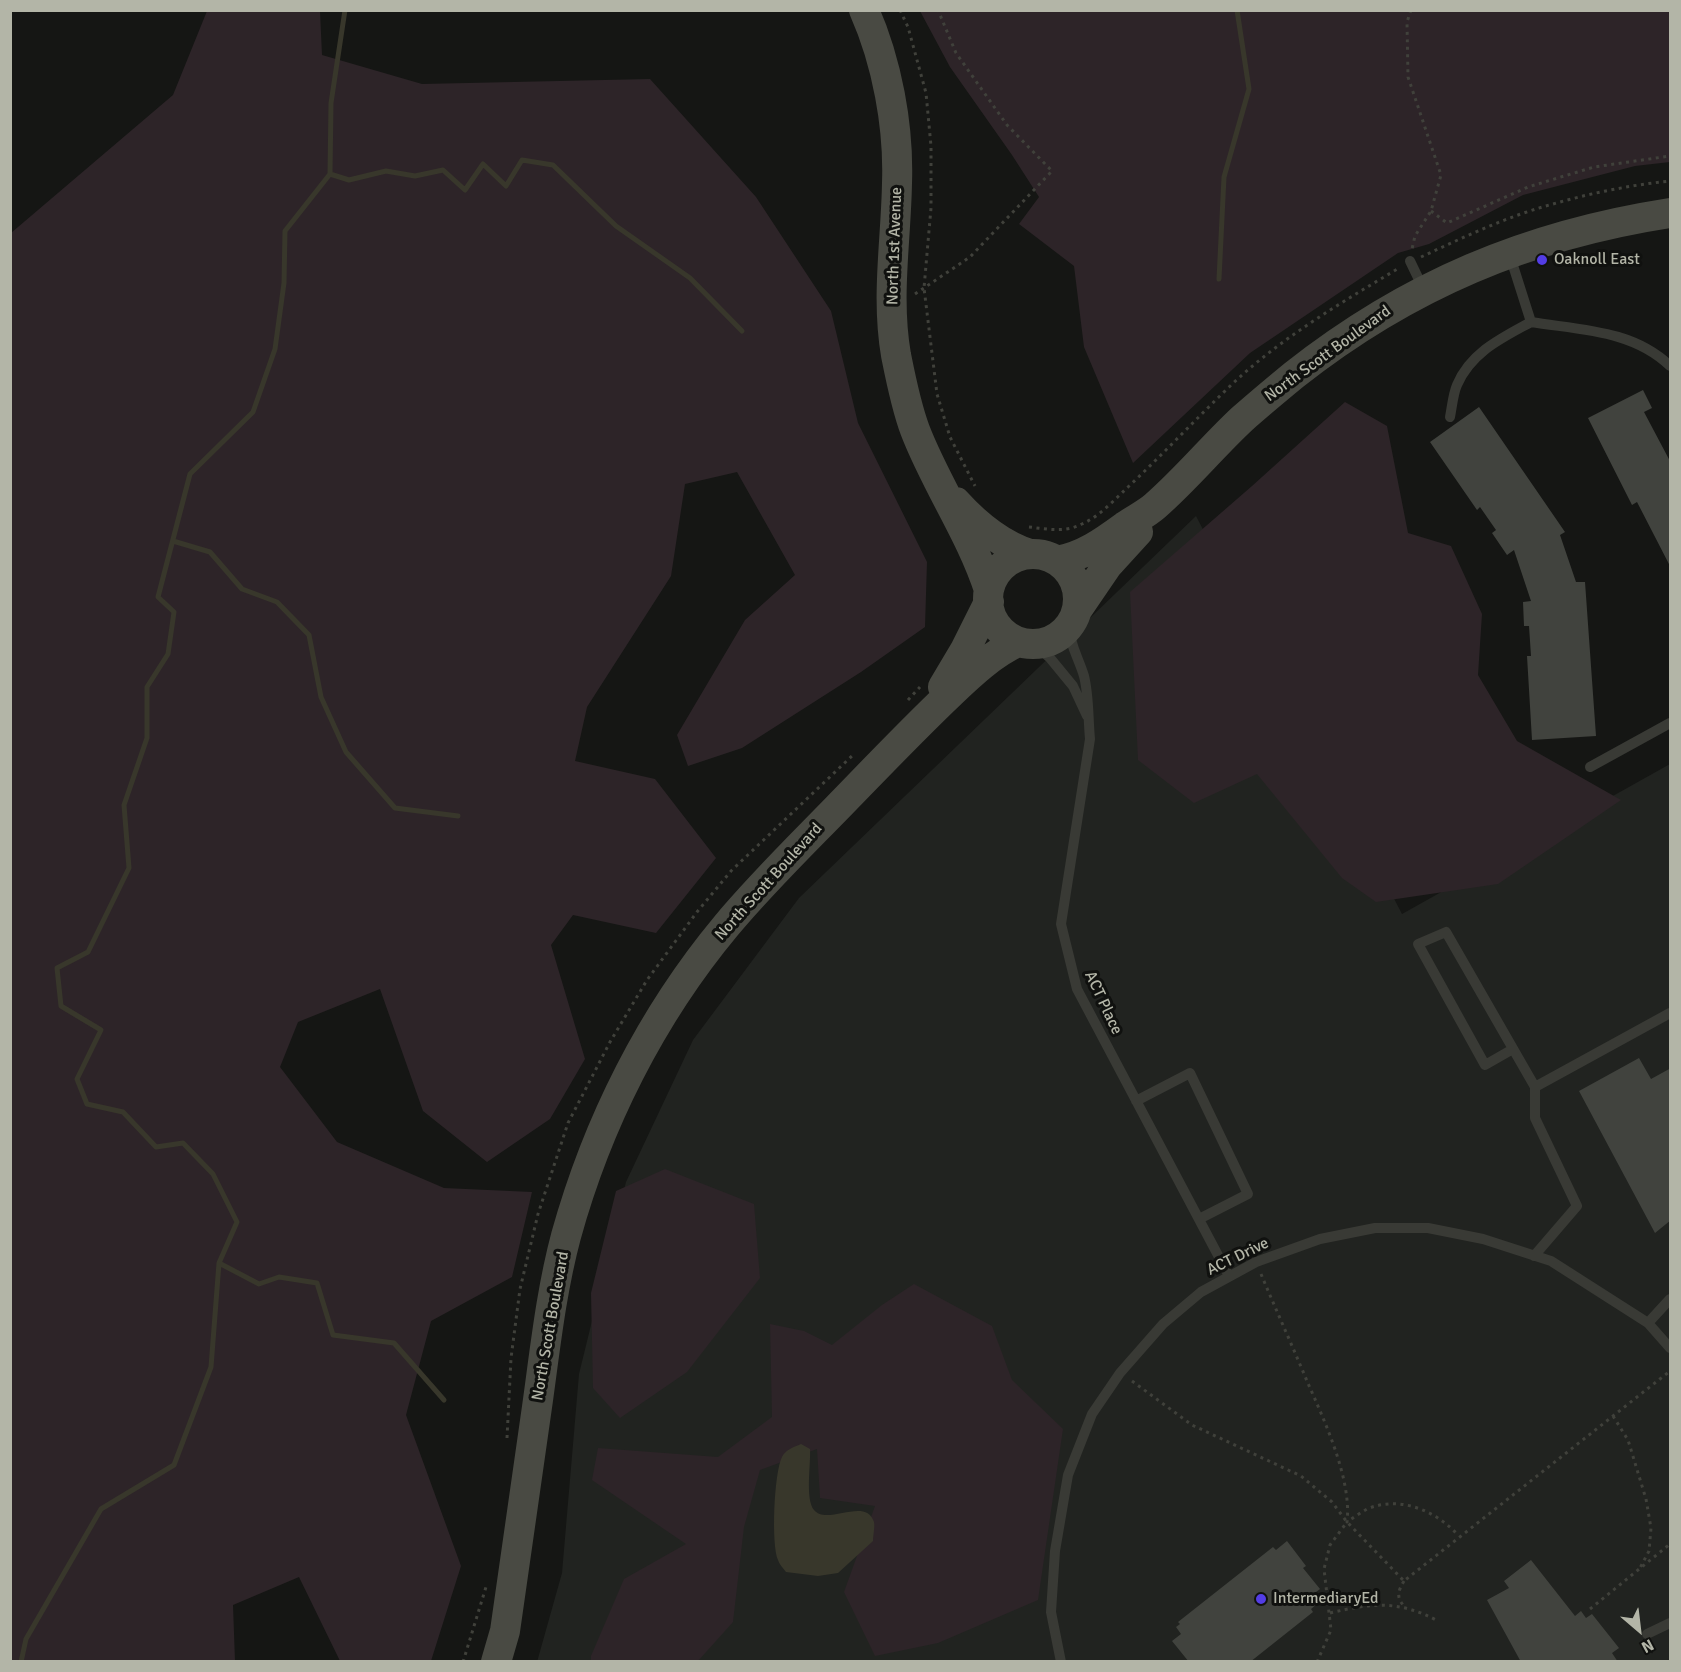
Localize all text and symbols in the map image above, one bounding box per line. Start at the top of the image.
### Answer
street label: North 1st Avenue [883,187,907,305]
place label: Oaknoll East [1554,250,1640,270]
marker: Oaknoll East [1535,253,1549,267]
street label: North Scott Boulevard [1261,302,1395,406]
street label: North Scott Boulevard [711,819,827,945]
street label: ACT Place [1080,968,1126,1038]
street label: ACT Drive [1204,1234,1272,1280]
street label: North Scott Boulevard [528,1250,574,1402]
place label: IntermediaryEd [1273,1589,1379,1609]
marker: IntermediaryEd [1254,1592,1268,1606]
north arrow [1609,1600,1669,1660]
text: N [1638,1634,1657,1657]

